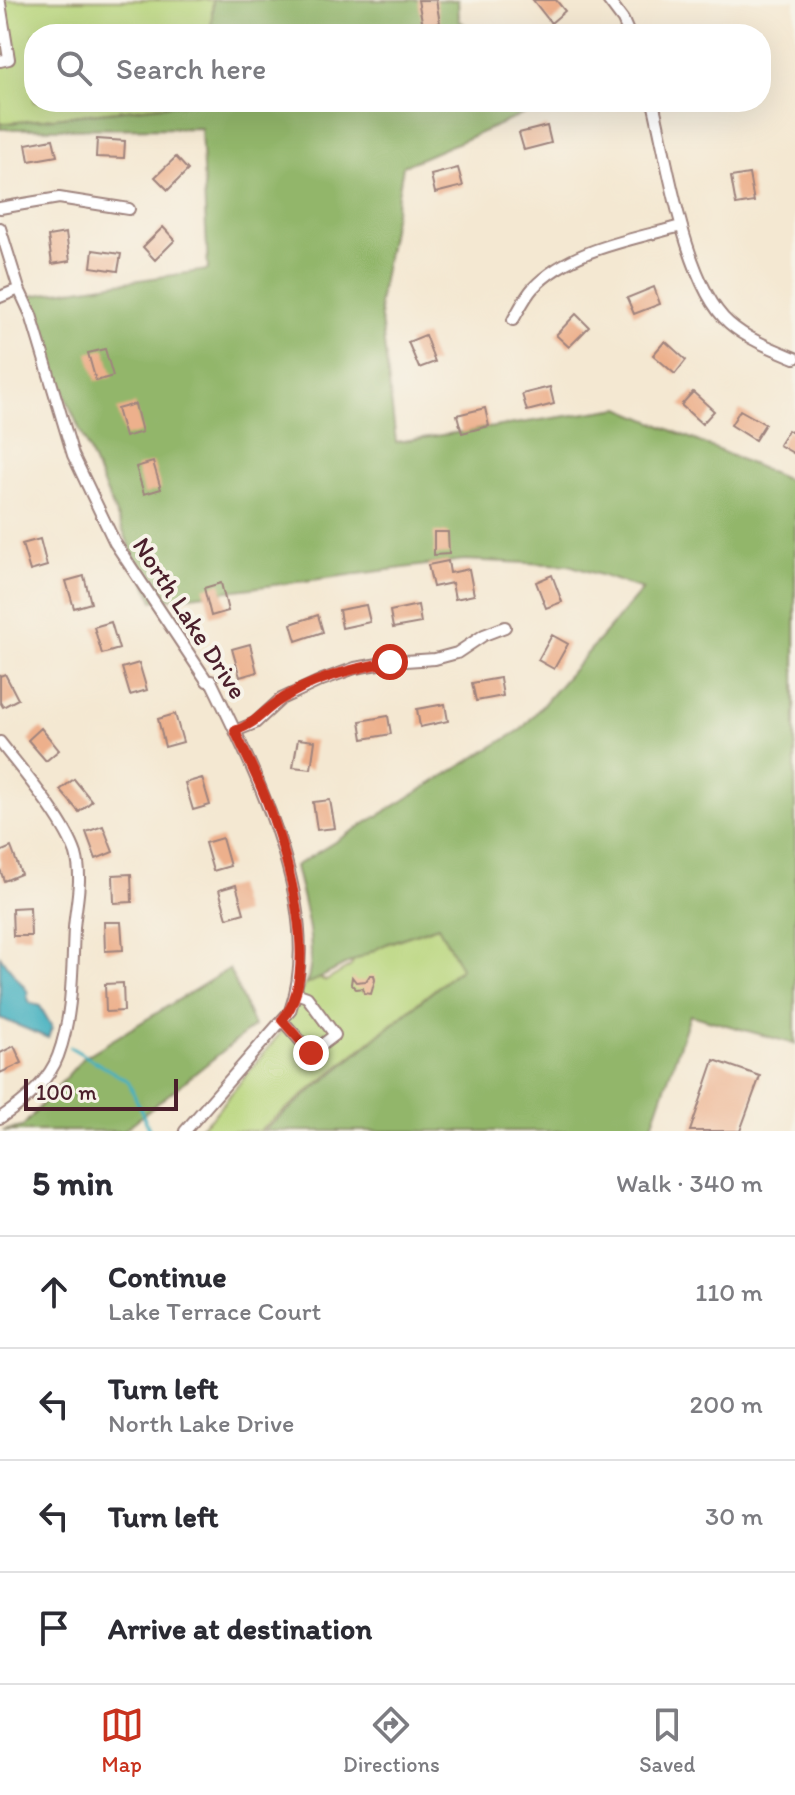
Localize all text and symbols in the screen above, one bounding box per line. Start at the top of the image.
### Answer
search box [24,24,771,112]
icon: search [52,46,96,90]
text: Search here [116,50,266,87]
street label: North Lake Drive [126,531,254,705]
route start [372,644,408,680]
route end [293,1035,329,1071]
scale bar [24,1075,178,1111]
text: 100 m [36,1079,97,1106]
text: 5 min [32,1163,113,1204]
text: Walk · 340 m [616,1167,763,1199]
text: Continue [108,1258,227,1295]
icon: ahead [32,1270,76,1314]
text: 110 m [695,1276,763,1308]
text: Lake Terrace Court [108,1295,321,1327]
text: Turn left [108,1370,219,1407]
icon: left [32,1382,76,1426]
text: 200 m [690,1388,763,1420]
text: North Lake Drive [108,1407,294,1439]
icon: left [32,1494,76,1538]
text: Turn left [108,1498,219,1535]
text: 30 m [705,1500,763,1532]
icon: arrive [32,1606,76,1650]
text: Arrive at destination [108,1610,372,1647]
tab: Map [100,1703,144,1778]
tab: Directions [343,1703,440,1778]
tab: Saved [639,1703,695,1778]

